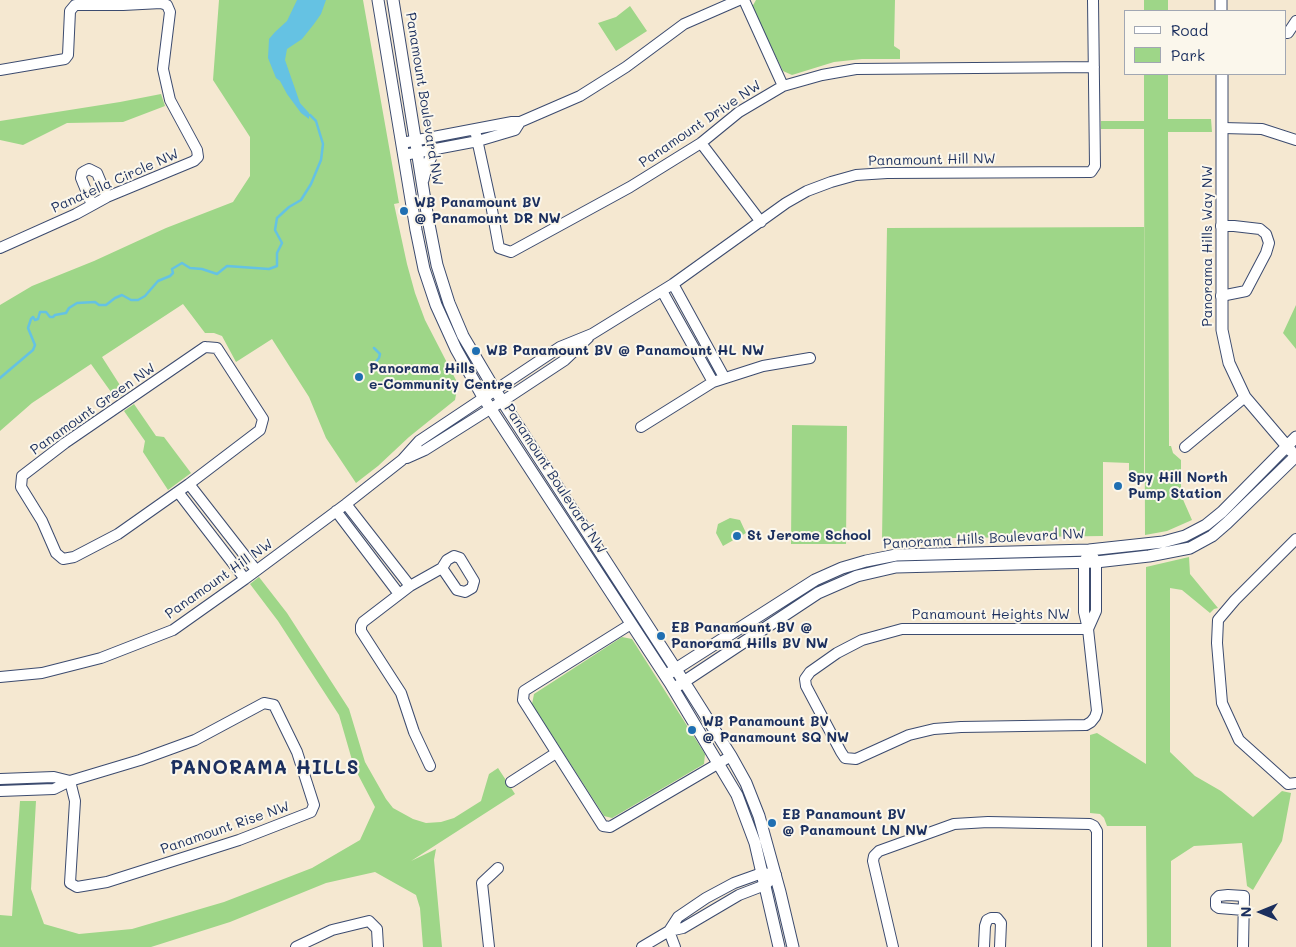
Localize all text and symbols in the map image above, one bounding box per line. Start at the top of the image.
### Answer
legend [1124,10,1286,75]
street label: Panamount Boulevard NW [402,11,446,187]
text: Road [1171,20,1208,40]
text: Park [1171,45,1205,65]
street label: Panamount Drive NW [636,77,764,171]
street label: Panatella Circle NW [49,145,181,217]
street label: Panamount Hill NW [868,150,996,170]
street label: Panorama Hills Way NW [1200,165,1216,327]
place label: WB Panamount BV @ Panamount DR NW [414,195,561,228]
marker: WB Panamount BV @ Panamount DR NW [398,205,410,217]
place label: WB Panamount BV @ Panamount HL NW [486,343,764,359]
marker: WB Panamount BV @ Panamount HL NW [470,345,482,357]
street label: Panamount Green NW [27,359,159,459]
place label: Panorama Hills e-Community Centre [369,361,513,394]
marker: Panorama Hills e-Community Centre [353,371,365,383]
street label: Panamount Boulevard NW [500,401,610,557]
place label: Spy Hill North Pump Station [1128,470,1228,502]
marker: Spy Hill North Pump Station [1112,480,1124,492]
street label: Panorama Hills Boulevard NW [883,525,1085,553]
place label: St Jerome School [747,528,871,544]
marker: St Jerome School [731,530,743,542]
street label: Panamount Hill NW [162,536,276,622]
street label: Panamount Heights NW [912,607,1070,623]
place label: EB Panamount BV @ Panorama Hills BV NW [671,620,828,652]
marker: EB Panamount BV @ Panorama Hills BV NW [655,630,667,642]
place label: WB Panamount BV @ Panamount SQ NW [702,714,849,746]
marker: WB Panamount BV @ Panamount SQ NW [686,724,698,736]
district label: PANORAMA HILLS [169,757,361,779]
street label: Panamount Rise NW [158,798,292,858]
place label: EB Panamount BV @ Panamount LN NW [782,807,928,840]
marker: EB Panamount BV @ Panamount LN NW [766,817,778,829]
north arrow [1236,887,1286,937]
text: N [1236,907,1255,917]

